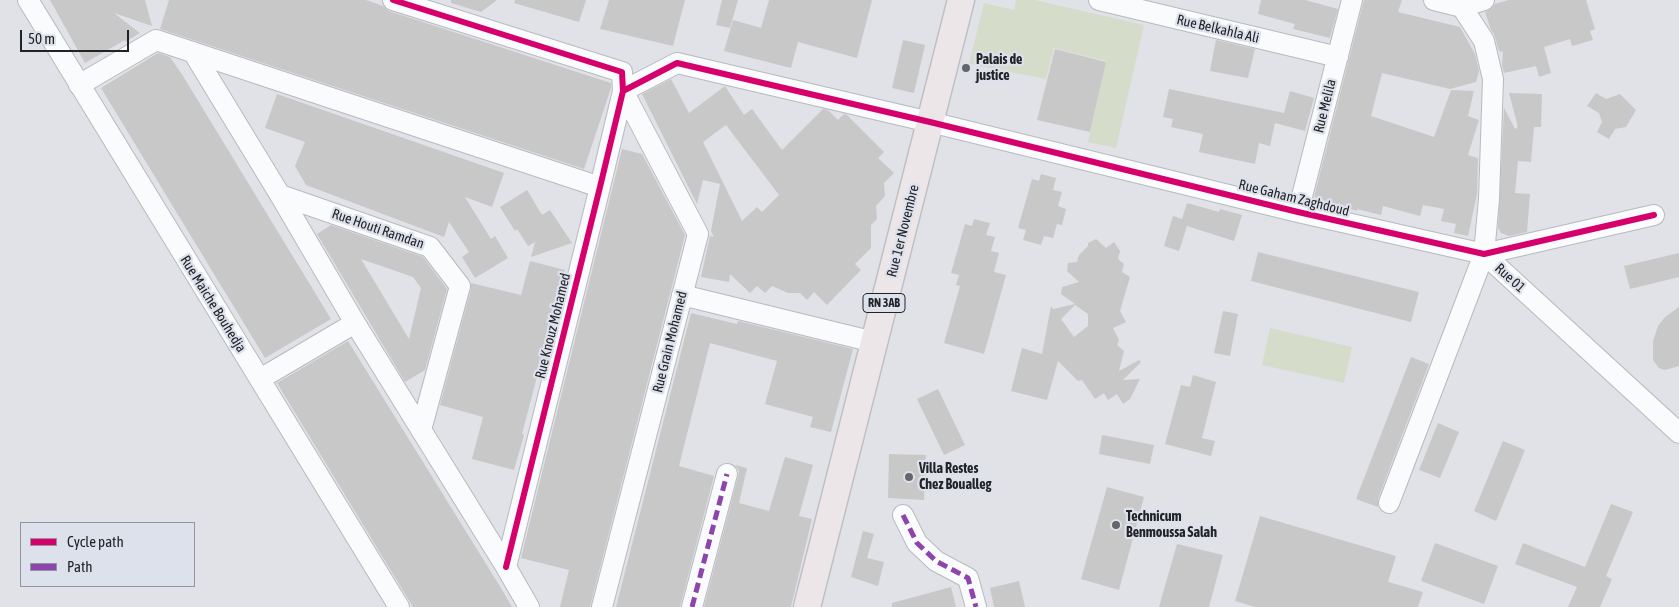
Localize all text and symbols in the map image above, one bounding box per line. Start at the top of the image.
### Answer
street label: Rue Belkahla Ali [1175,11,1261,47]
scale bar [22,20,131,52]
text: 50 m [28,30,55,47]
place label: Palais de justice [976,52,1022,84]
marker: Palais de justice [960,62,972,74]
street label: Rue Melila [1310,77,1340,135]
street label: Rue Gaham Zaghdoud [1237,176,1351,220]
street label: Rue 1er Novembre [883,183,923,279]
street label: Rue Houti Ramdan [330,205,426,253]
street label: Rue Maiche Bouhedja [177,253,249,355]
street label: Rue 01 [1491,260,1529,296]
street label: Rue Knouz Mohamed [532,271,574,381]
street label: Rue Grain Mohamed [649,290,691,394]
road number: RN 3AB [863,294,905,312]
place label: Villa Restes Chez Boualleg [919,461,992,494]
marker: Villa Restes Chez Boualleg [903,471,915,483]
place label: Technicum Benmoussa Salah [1126,509,1217,542]
marker: Technicum Benmoussa Salah [1110,519,1122,531]
legend [20,522,195,587]
text: Cycle path [67,533,124,550]
text: Path [67,558,93,575]

